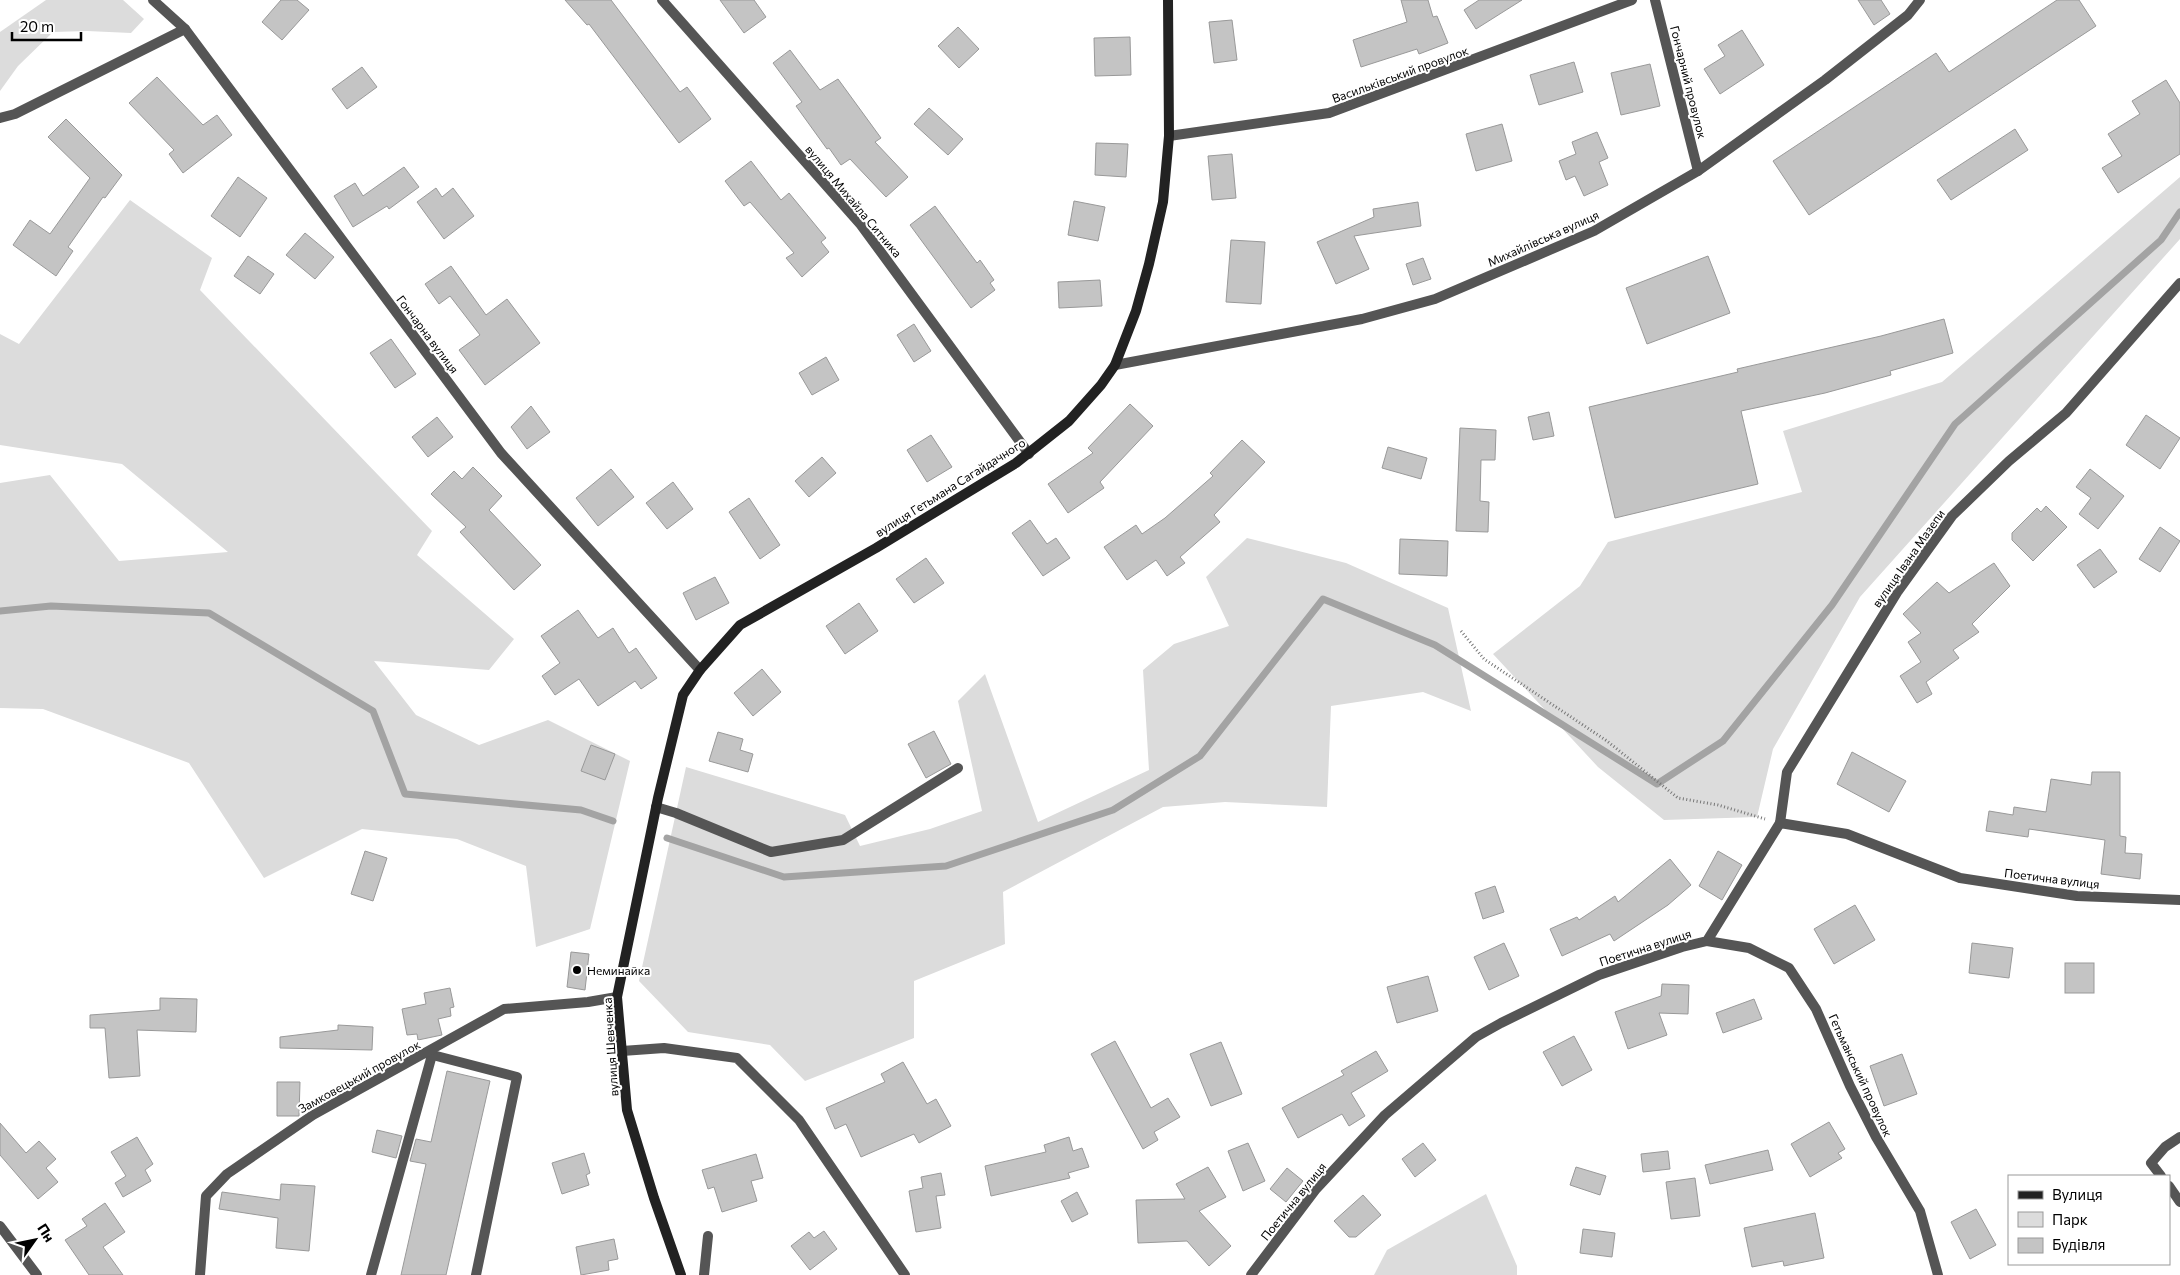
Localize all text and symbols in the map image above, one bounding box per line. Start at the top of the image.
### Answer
scale bar [12,10,81,42]
text: 20 m [20,17,54,35]
street label: Гончарний провулок [1668,24,1710,141]
street label: Васильківський провулок [1330,43,1471,105]
street label: вулиця Михайла Ситника [803,142,905,260]
street label: Михайлівська вулиця [1485,207,1601,269]
street label: Гончарна вулиця [394,292,462,376]
street label: вулиця Гетьмана Сагайдачного [872,435,1028,539]
street label: вулиця Івана Мазепи [1869,506,1947,610]
street label: Поетична вулиця [2004,865,2100,891]
street label: Поетична вулиця [1597,926,1693,968]
place label: Неминайка [587,963,650,977]
marker: Неминайка [571,964,583,976]
street label: вулиця Шевченка [600,997,620,1097]
street label: Гетьманський провулок [1826,1011,1896,1139]
street label: Замковецький провулок [296,1036,423,1115]
street label: Поетична вулиця [1257,1159,1329,1243]
legend [2008,1175,2170,1265]
text: Вулиця [2052,1185,2103,1203]
text: Парк [2052,1210,2088,1228]
north arrow [10,1215,60,1265]
text: Пн [34,1220,59,1245]
text: Будівля [2052,1235,2105,1253]

